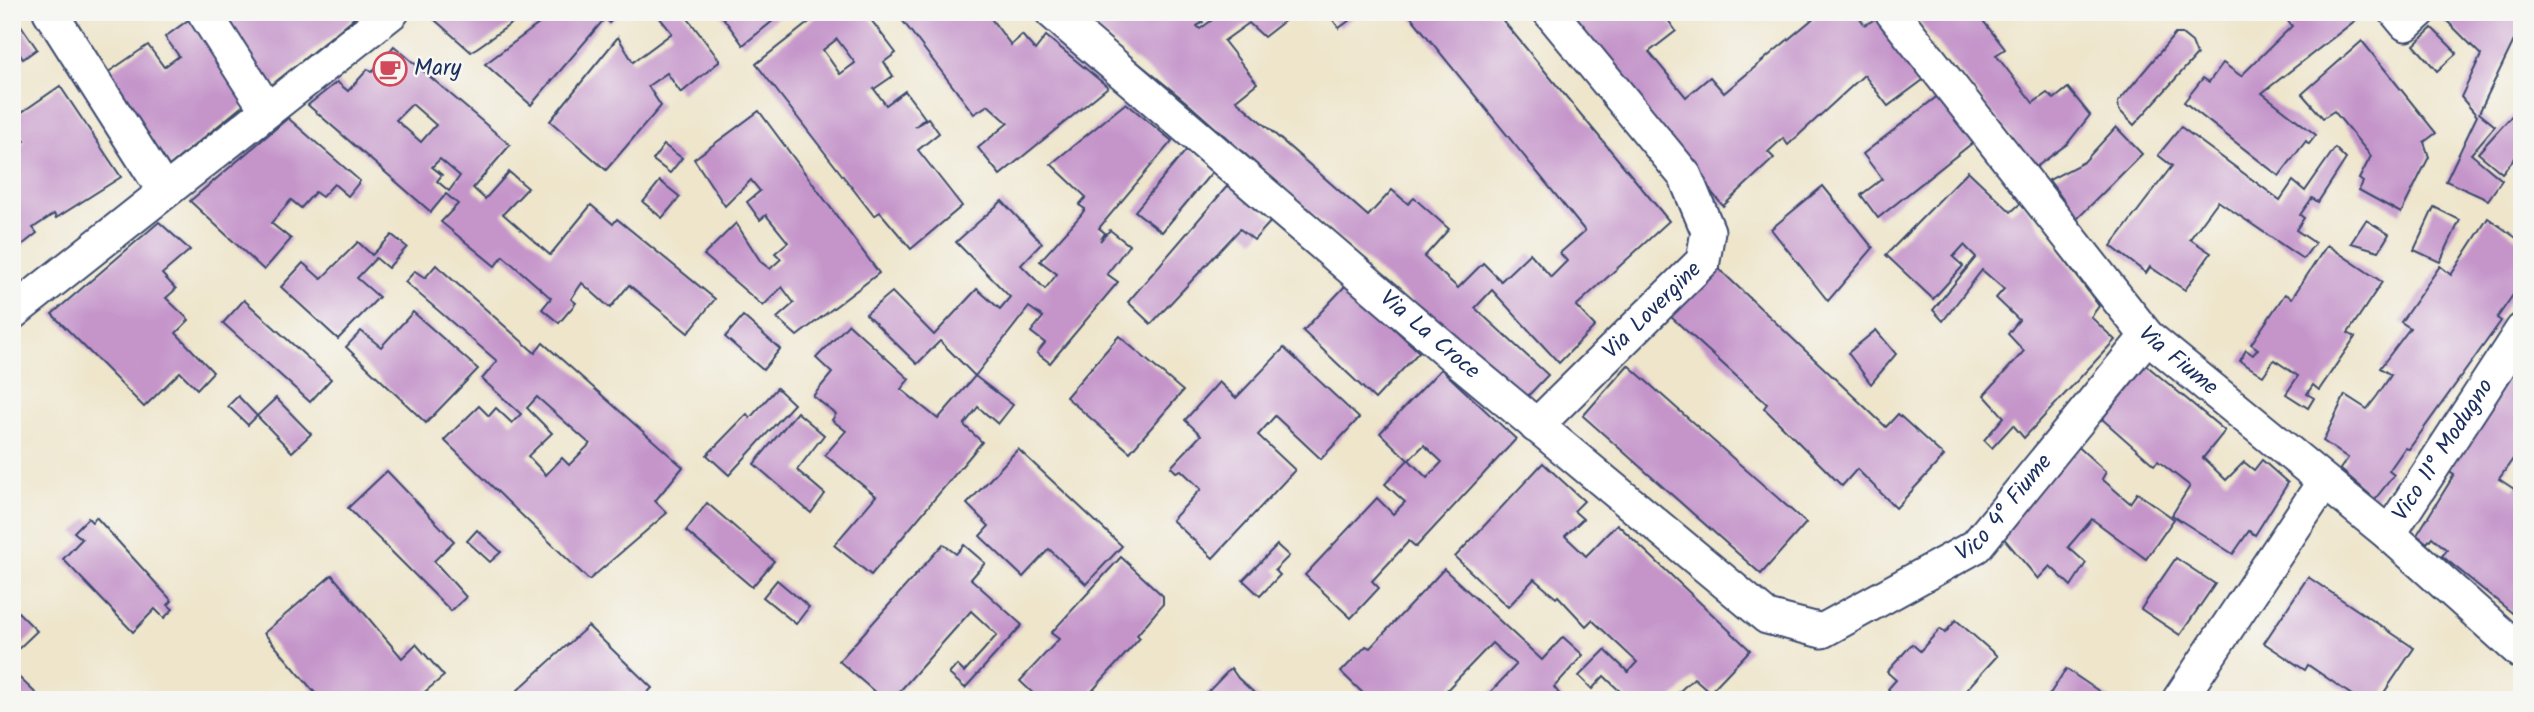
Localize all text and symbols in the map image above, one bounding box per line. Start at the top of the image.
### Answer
cafe icon: Mary [371,50,409,88]
place label: Mary [414,51,462,87]
street label: Via Lovergine [1595,253,1711,368]
street label: Via La Croce [1371,282,1488,389]
street label: Via Fiume [2128,319,2226,405]
street label: Vico 11° Modugno [2384,372,2503,529]
street label: Vico 4° Fiume [1949,446,2062,572]

